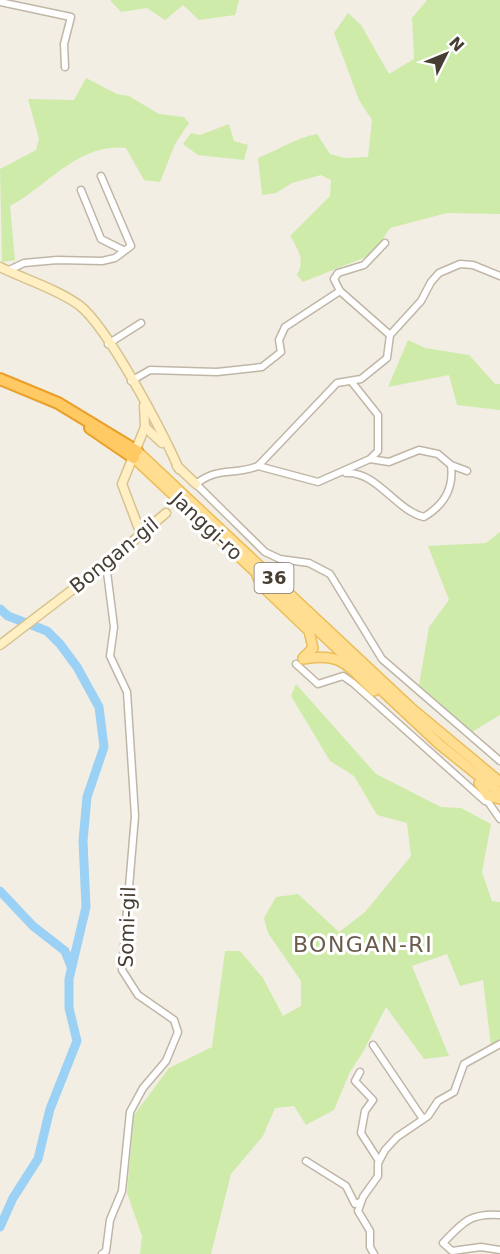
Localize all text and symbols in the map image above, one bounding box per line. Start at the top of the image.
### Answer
north arrow [416,24,476,84]
text: N [445,33,468,55]
street label: Janggi-ro [165,486,248,565]
street label: Bongan-gil [65,512,163,598]
road number: 36 [254,563,294,593]
street label: Somi-gil [114,886,140,968]
district label: BONGAN-RI [293,932,433,957]

